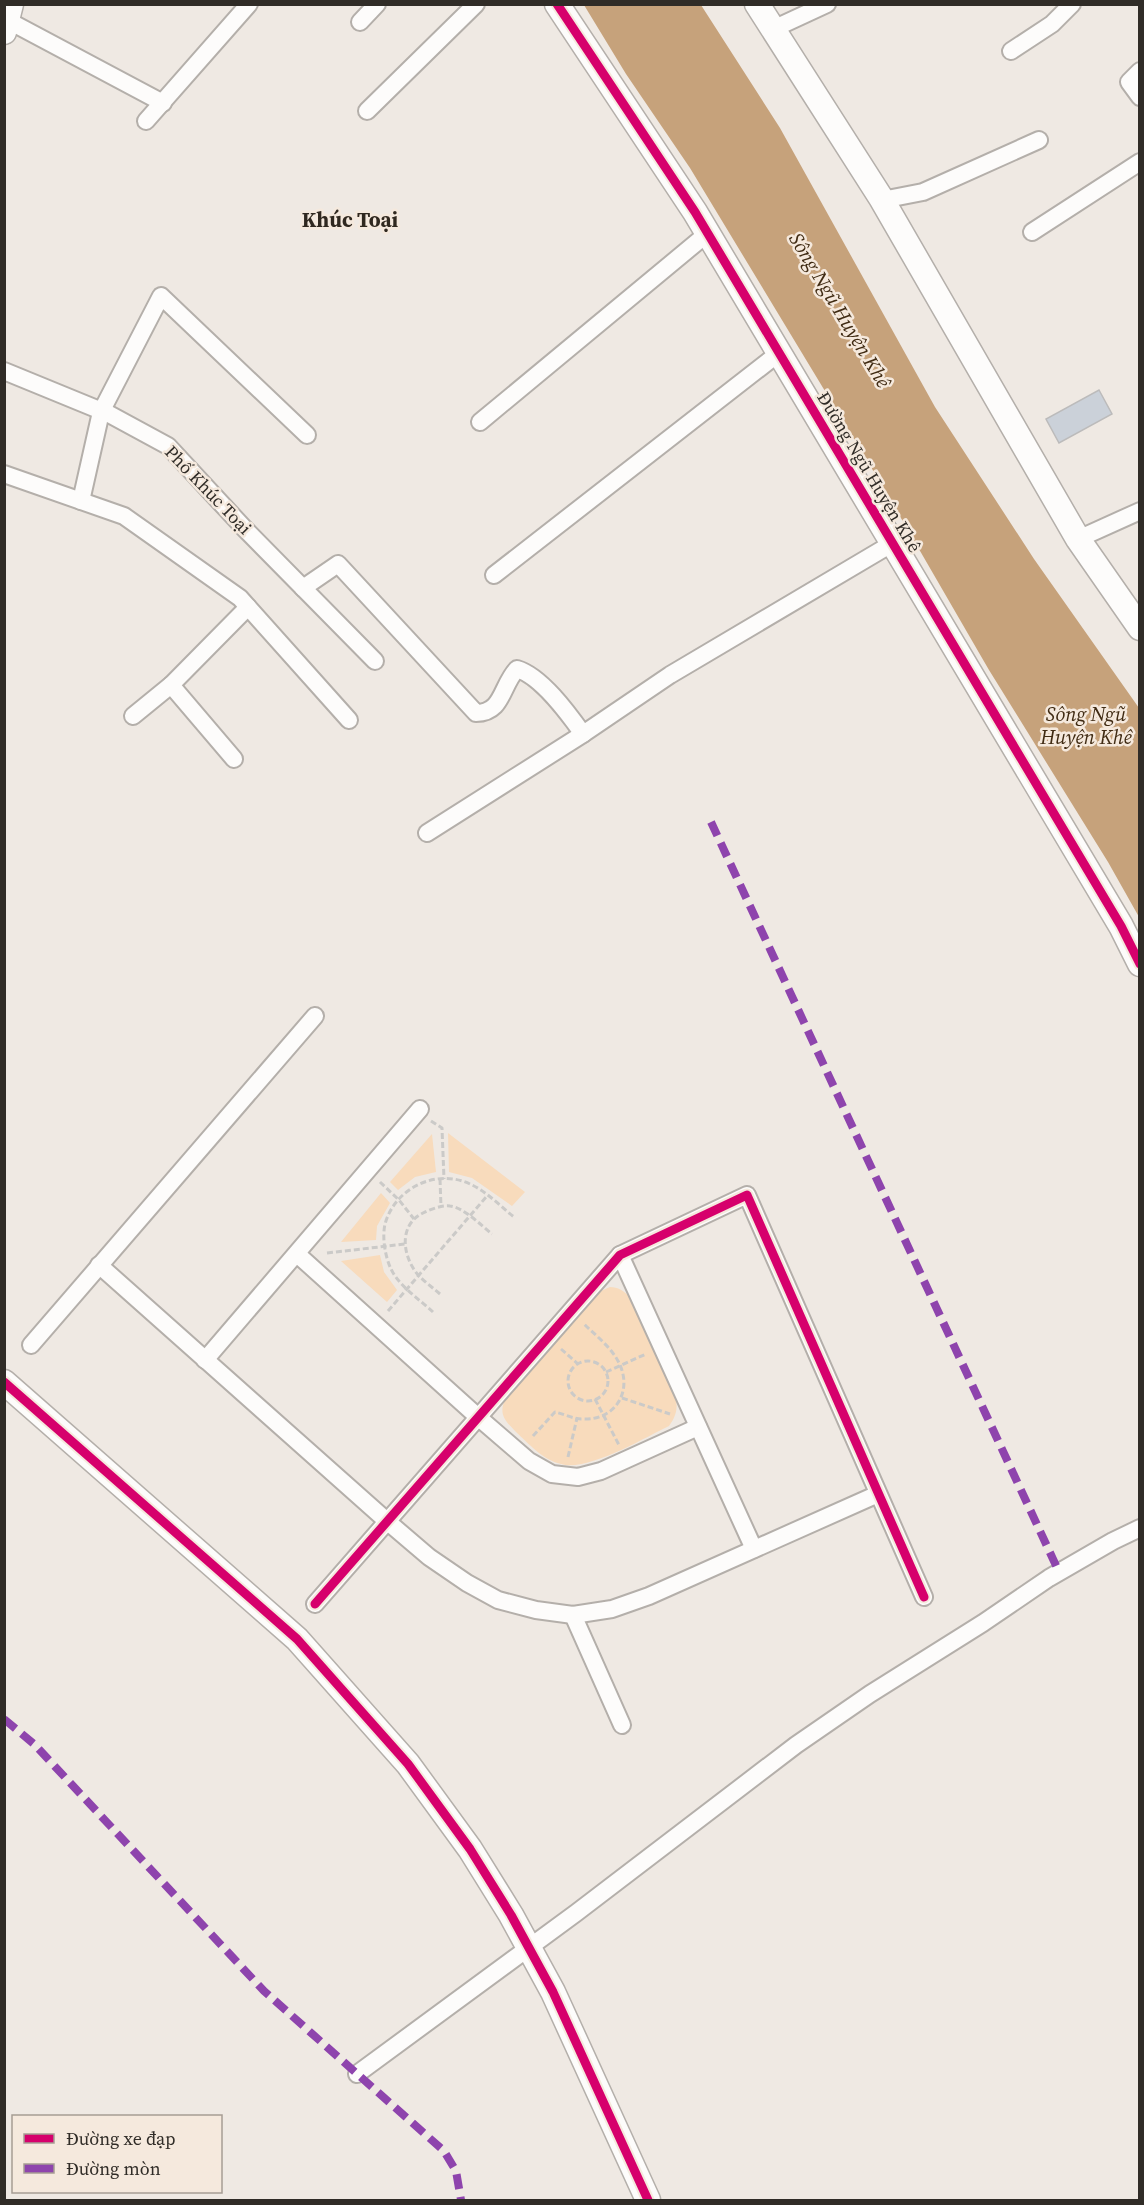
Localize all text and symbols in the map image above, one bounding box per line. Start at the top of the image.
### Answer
district label: Khúc Toại [302,205,399,234]
water label: Sông Ngũ Huyện Khê [783,227,898,394]
street label: Đường Ngũ Huyện Khê [811,387,927,557]
street label: Phố Khúc Toại [159,440,257,540]
water label: Sông Ngũ Huyện Khê [1039,700,1134,751]
legend [12,2115,222,2193]
text: Đường xe đạp [66,2126,175,2151]
text: Đường mòn [66,2156,161,2181]

